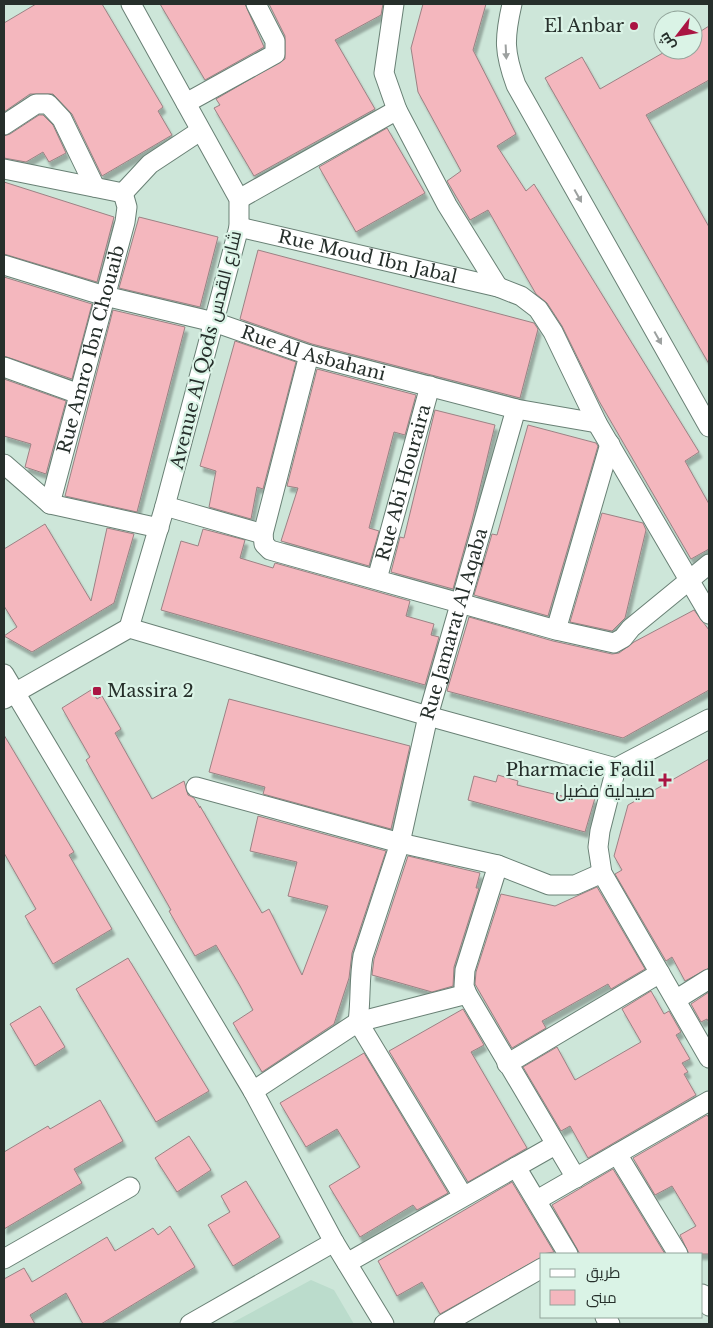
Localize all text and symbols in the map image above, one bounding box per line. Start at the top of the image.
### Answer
north arrow [653,10,703,60]
place label: El Anbar [544,15,624,37]
marker: El Anbar [628,20,640,32]
text: ش [654,29,679,54]
one-way arrow [503,44,511,60]
one-way arrow [574,189,583,203]
street label: Rue Moud Ibn Jabal [276,225,459,288]
street label: Avenue Al Qods شارع القدس [165,228,247,473]
street label: Rue Amro Ibn Chouaib [53,243,129,456]
street label: Rue Al Asbahani [238,321,388,386]
one-way arrow [654,331,663,344]
street label: Rue Abi Houraira [372,402,435,563]
street label: Rue Jamarat Al Aqaba [416,526,492,723]
place label: Massira 2 [107,680,194,702]
marker: Massira 2 [91,685,103,697]
place label: Pharmacie Fadil صيدلية فضيل [506,759,655,802]
marker: Pharmacie Fadil صيدلية فضيل [659,774,671,786]
legend [540,1253,703,1318]
text: طريق [586,1263,620,1283]
text: مبنى [586,1288,617,1308]

